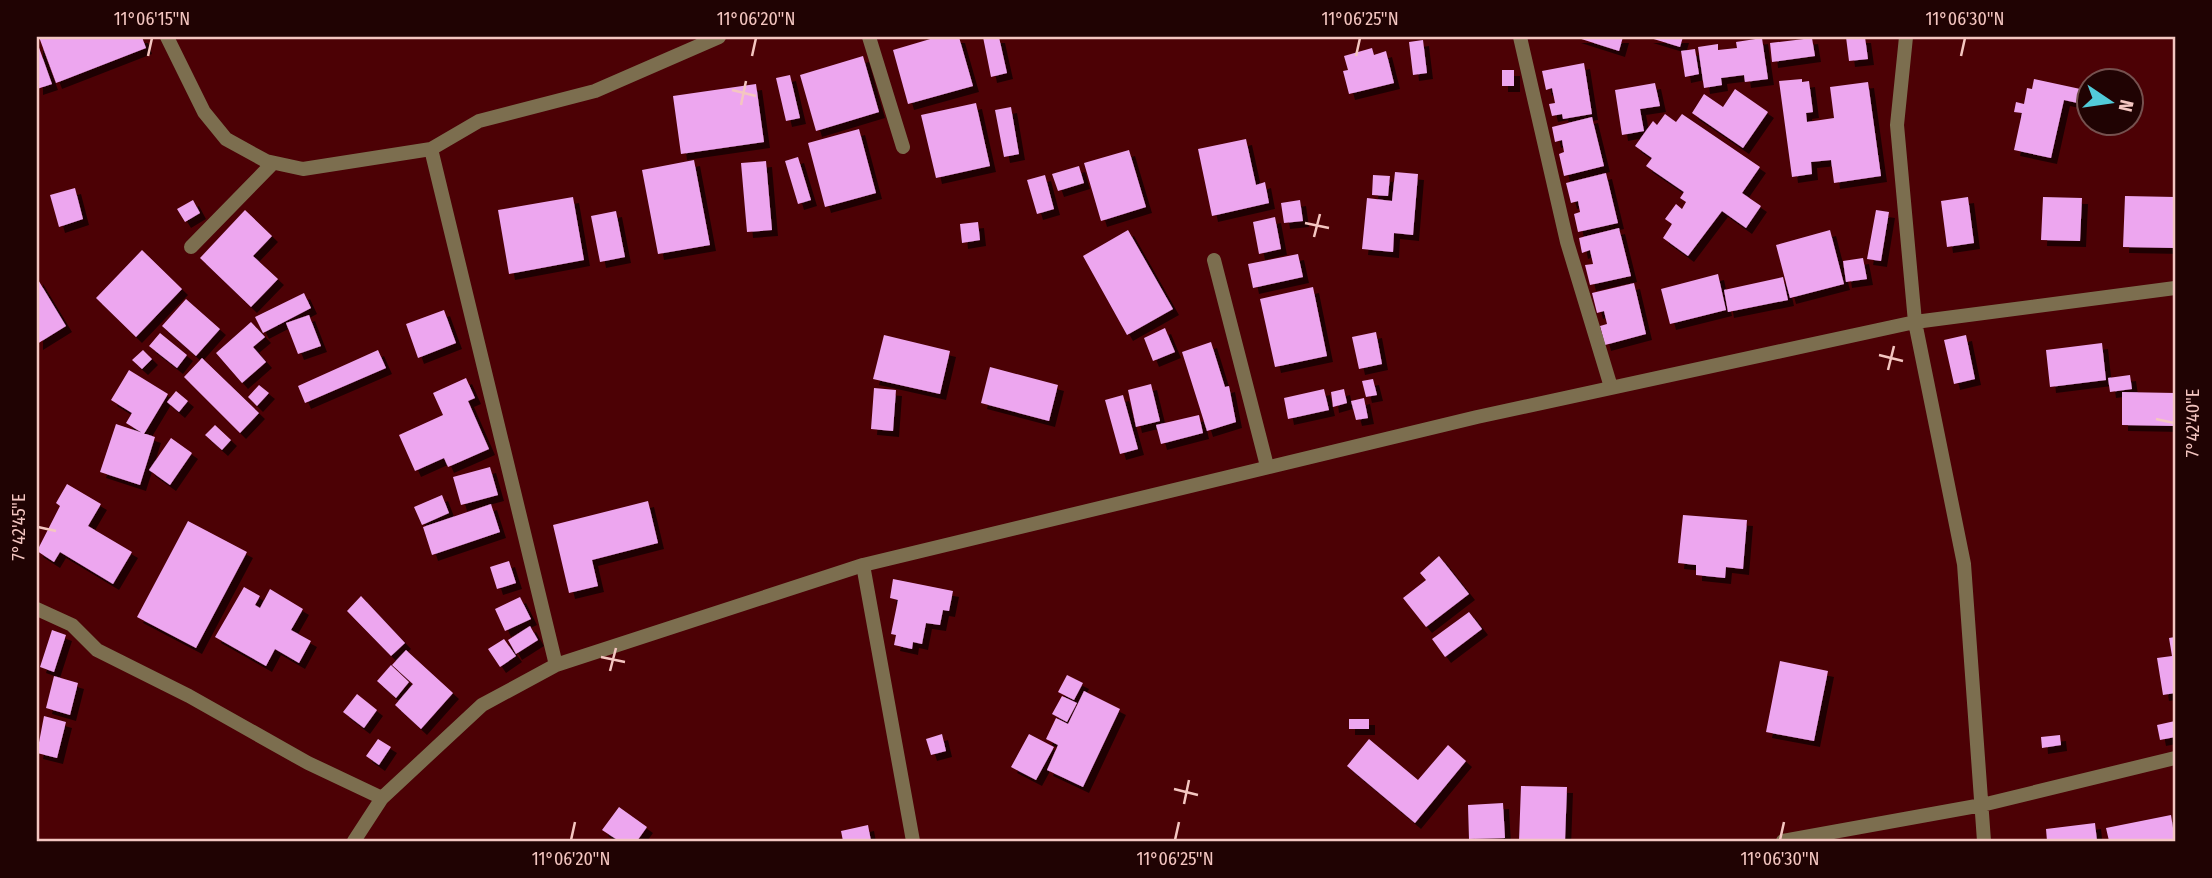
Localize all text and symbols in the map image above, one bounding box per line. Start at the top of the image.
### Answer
text: 11°06'15"N [114,8,190,30]
text: 11°06'20"N [717,8,795,30]
text: 11°06'25"N [1321,8,1399,30]
text: 11°06'30"N [1926,8,2004,30]
north arrow [2076,66,2146,136]
text: N [2114,98,2139,114]
text: 7°42'40"E [2182,389,2204,457]
text: 7°42'45"E [8,494,30,560]
text: 11°06'20"N [532,848,610,870]
text: 11°06'25"N [1136,848,1214,870]
text: 11°06'30"N [1741,848,1819,870]

